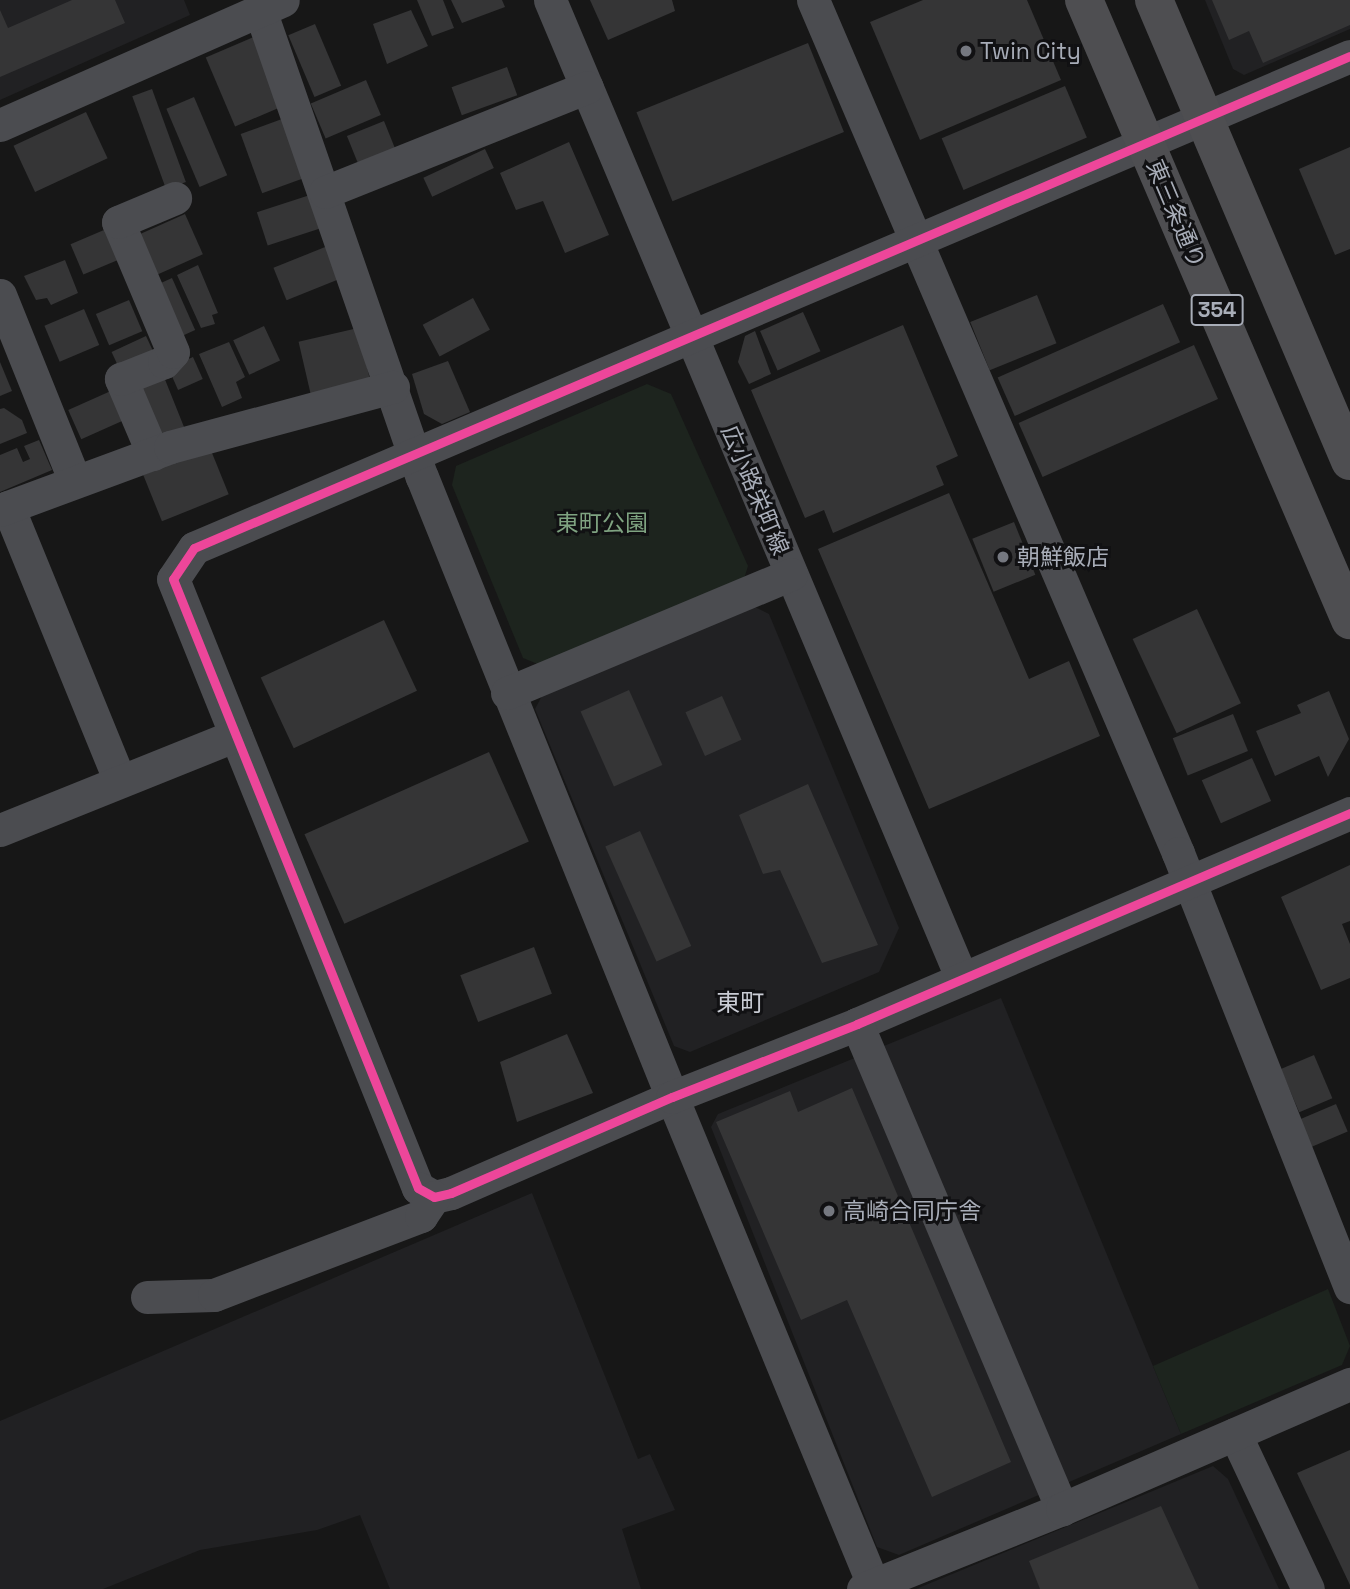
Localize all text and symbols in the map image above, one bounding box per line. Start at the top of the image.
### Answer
place label: Twin City [980,37,1081,65]
marker: Twin City [958,43,974,59]
street label: 東三条通り [1141,156,1211,272]
road number: 354 [1189,292,1245,328]
street label: 広小路栄町線 [715,421,795,559]
park label: 東町公園 [556,509,648,537]
place label: 朝鮮飯店 [1017,543,1109,571]
marker: 朝鮮飯店 [995,549,1011,565]
district label: 東町 [716,989,764,1017]
place label: 高崎合同庁舎 [843,1197,981,1225]
marker: 高崎合同庁舎 [821,1203,837,1219]

